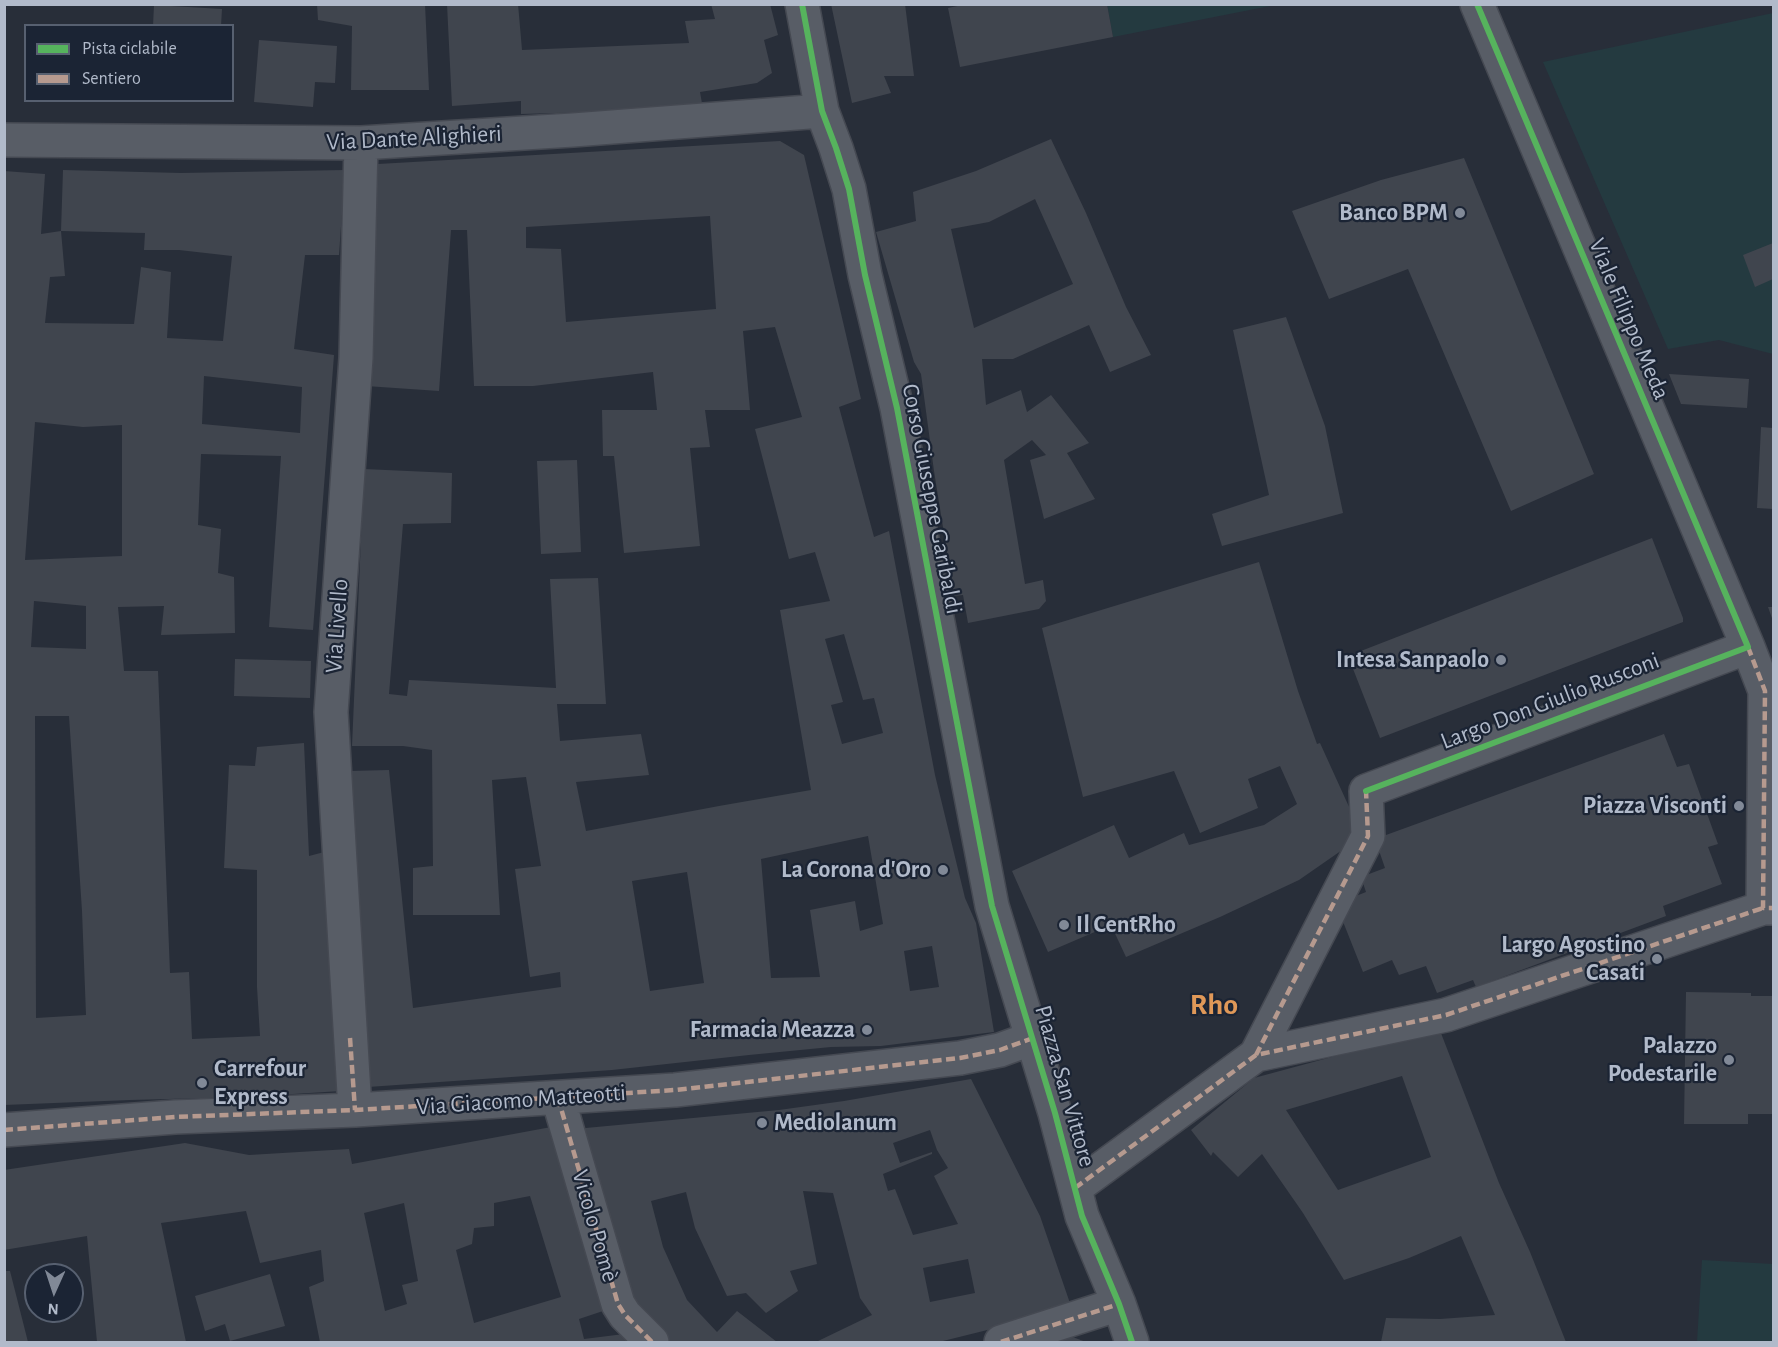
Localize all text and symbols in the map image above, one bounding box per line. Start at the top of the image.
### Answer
legend [24,24,234,102]
text: Pista ciclabile [82,40,177,58]
text: Sentiero [82,70,141,88]
street label: Via Dante Alighieri [326,119,502,157]
place label: Banco BPM [1339,199,1448,227]
marker: Banco BPM [1453,206,1467,220]
street label: Viale Filippo Meda [1582,234,1676,404]
street label: Corso Giuseppe Garibaldi [896,381,968,617]
street label: Via Livello [319,578,355,674]
place label: Intesa Sanpaolo [1336,646,1489,674]
street label: Largo Don Giulio Rusconi [1436,646,1664,756]
marker: Intesa Sanpaolo [1494,653,1508,667]
place label: Piazza Visconti [1583,792,1727,820]
marker: Piazza Visconti [1732,799,1746,813]
place label: La Corona d'Oro [781,856,931,884]
marker: La Corona d'Oro [936,863,950,877]
place label: Il CentRho [1076,911,1176,939]
marker: Il CentRho [1057,918,1071,932]
place label: Largo Agostino Casati [1501,931,1645,987]
marker: Largo Agostino Casati [1650,952,1664,966]
district label: Rho [1190,987,1238,1023]
street label: Piazza San Vittore [1028,1002,1102,1170]
place label: Farmacia Meazza [690,1016,855,1044]
marker: Farmacia Meazza [860,1023,874,1037]
place label: Palazzo Podestarile [1608,1032,1717,1088]
marker: Palazzo Podestarile [1722,1053,1736,1067]
place label: Carrefour Express [214,1055,306,1111]
marker: Carrefour Express [195,1076,209,1090]
street label: Via Giacomo Matteotti [415,1078,627,1122]
place label: Mediolanum [774,1109,897,1137]
marker: Mediolanum [755,1116,769,1130]
street label: Vicolo Pomè [565,1167,625,1285]
north arrow [24,1263,84,1323]
text: N [47,1301,59,1317]

